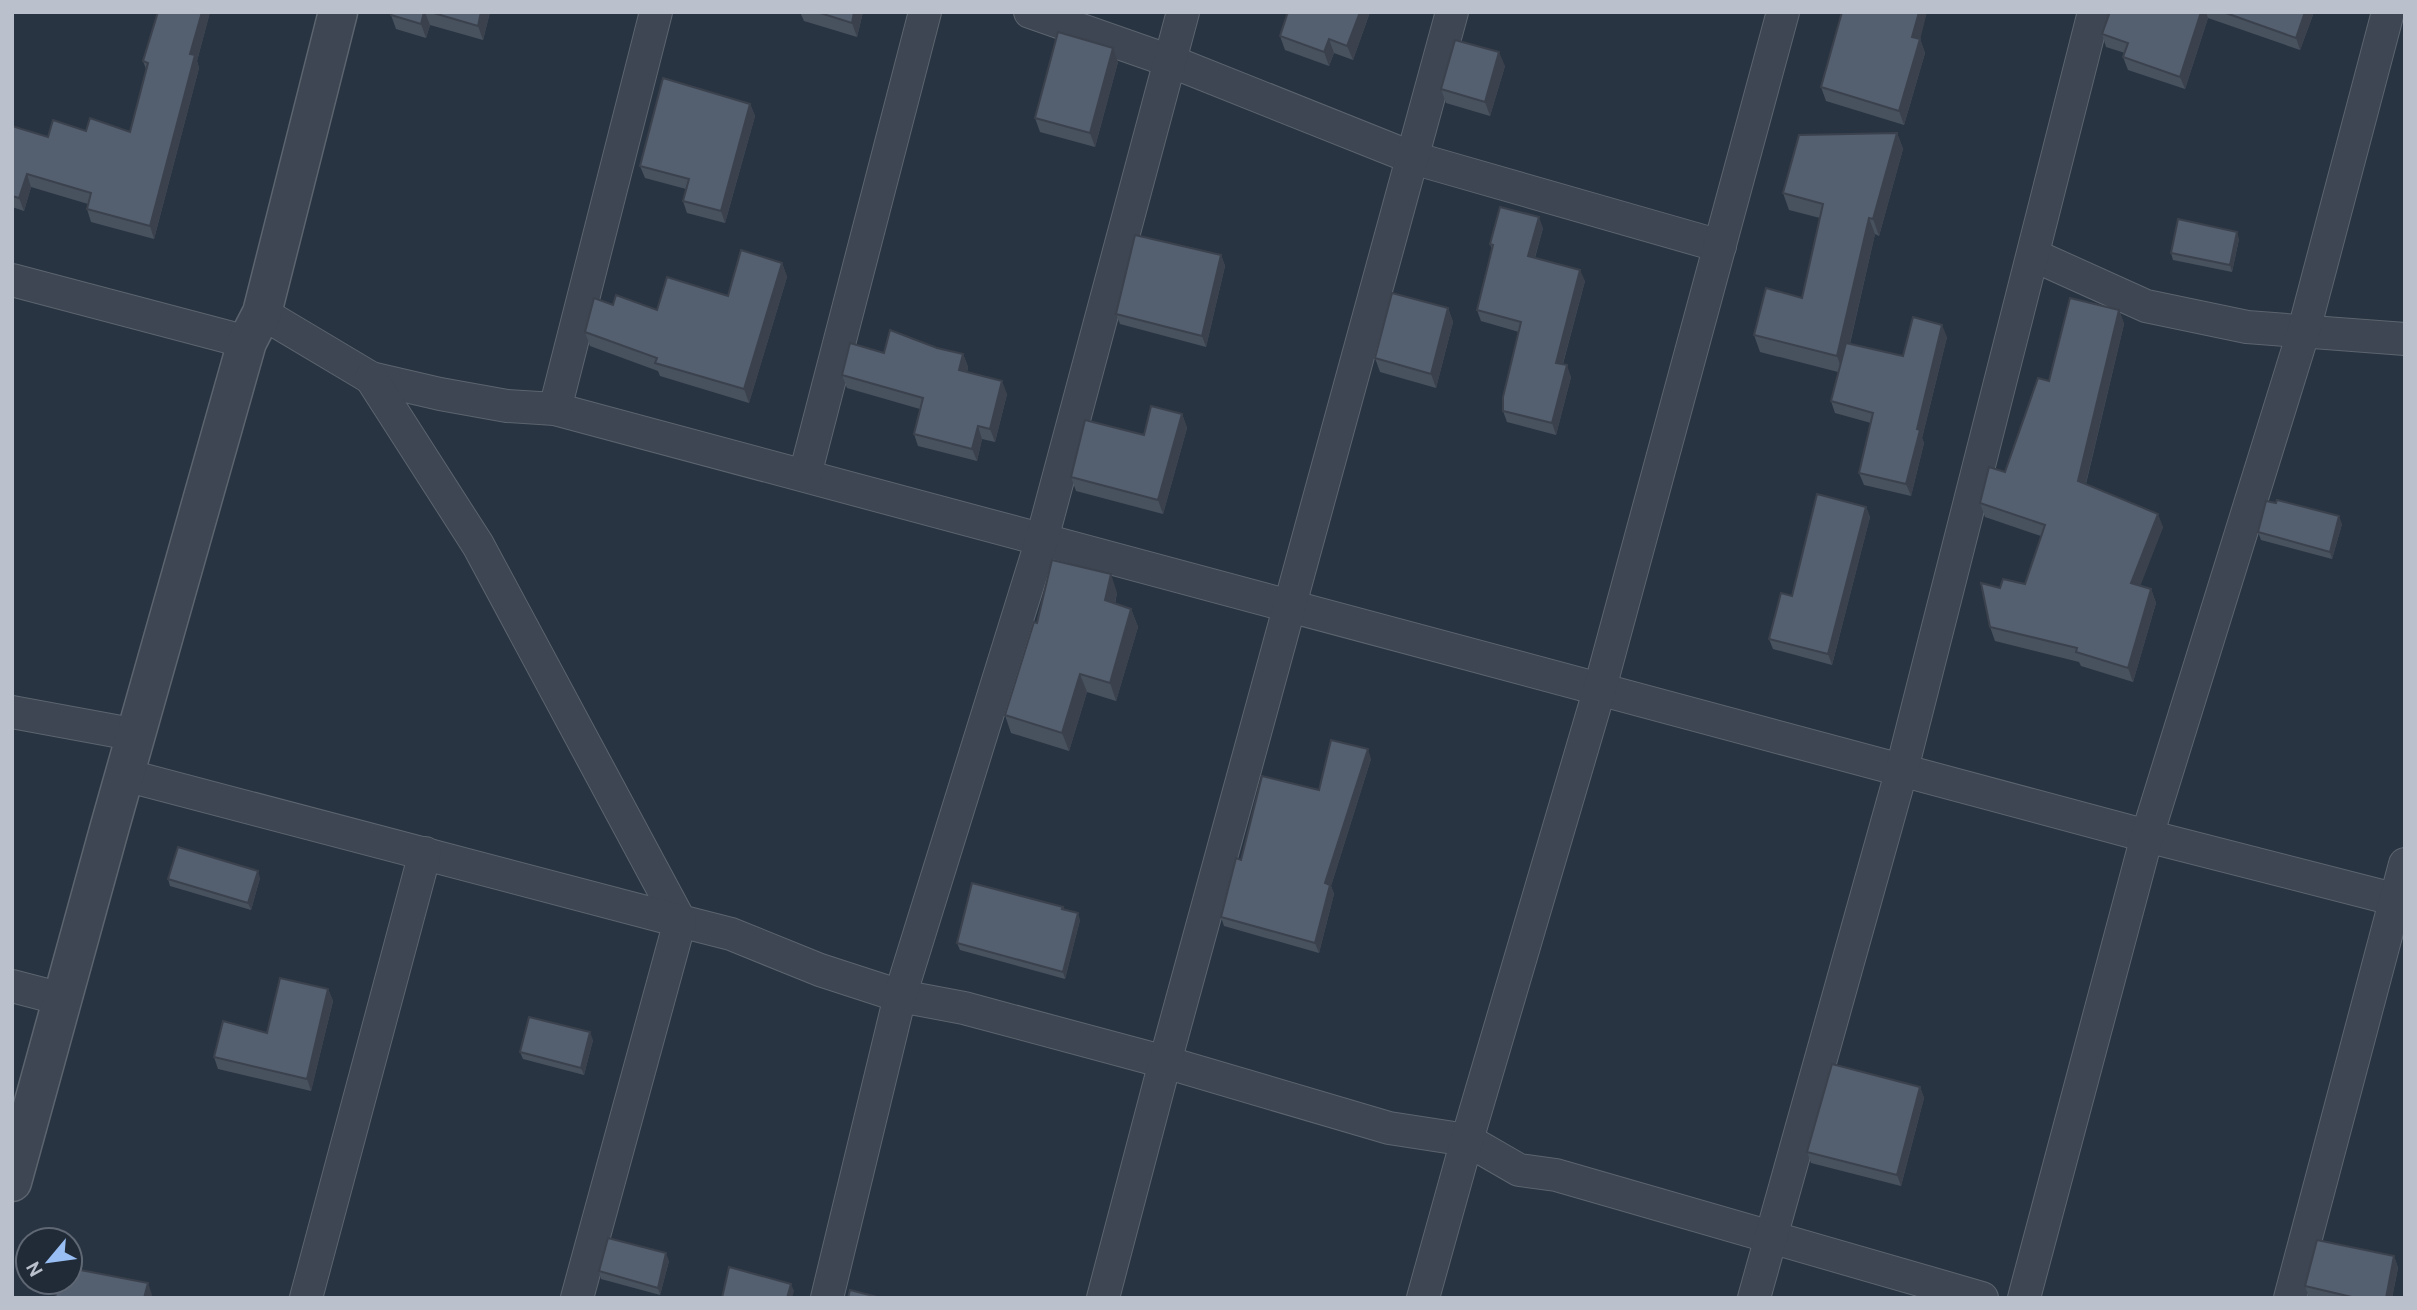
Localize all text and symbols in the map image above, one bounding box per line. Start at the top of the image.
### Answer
north arrow [14,1226,84,1296]
text: N [21,1258,48,1280]

